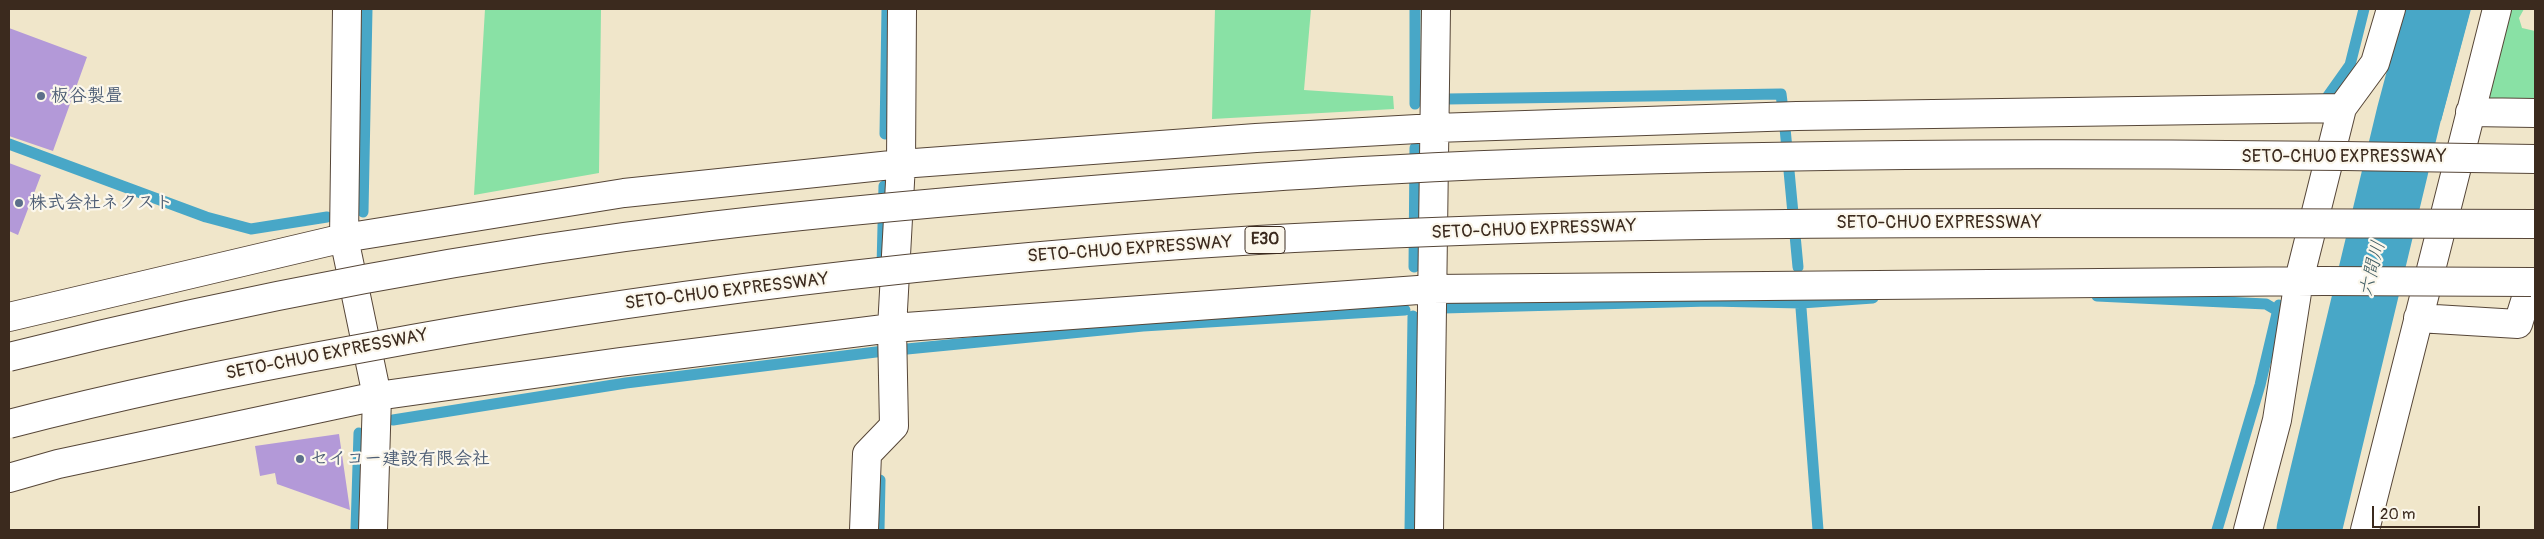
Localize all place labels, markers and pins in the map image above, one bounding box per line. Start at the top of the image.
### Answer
place label: 板谷製畳 [51,85,123,107]
marker: 板谷製畳 [35,90,47,102]
place label: 株式会社ネクスト [29,192,173,214]
marker: 株式会社ネクスト [13,197,25,209]
place label: セイコー建設有限会社 [310,448,490,470]
marker: セイコー建設有限会社 [294,453,306,465]

